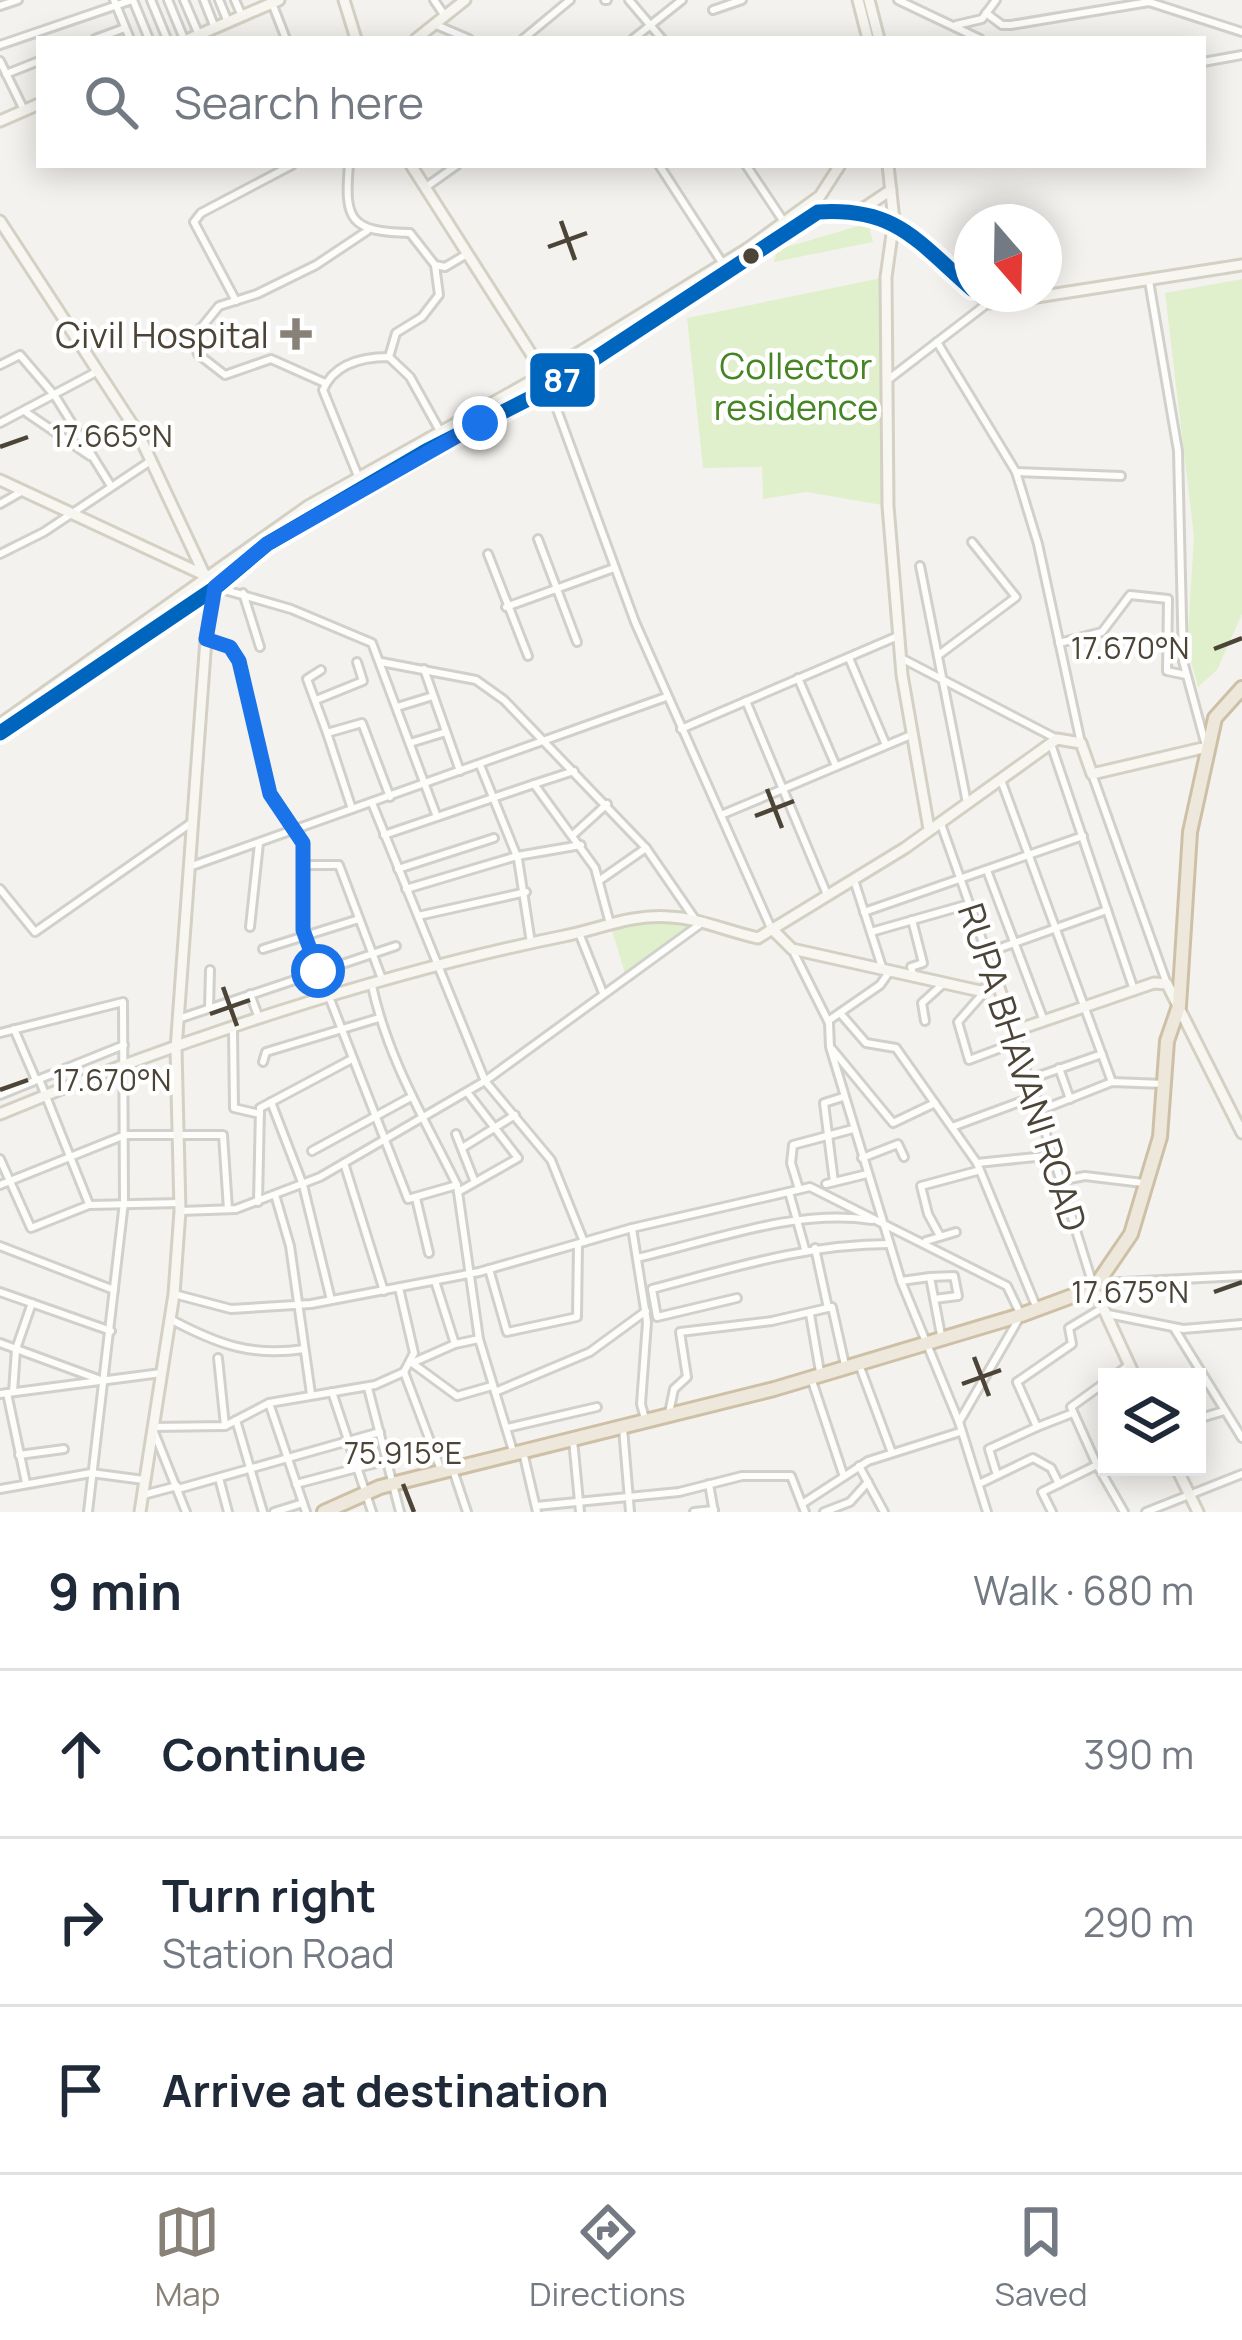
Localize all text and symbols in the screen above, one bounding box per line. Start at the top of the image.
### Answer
search box [36,36,1206,168]
icon: search [78,69,144,135]
text: Search here [174,71,424,133]
north arrow [954,204,1062,312]
unlabelled marker [740,245,762,267]
place label: Civil Hospital [55,310,269,359]
marker: Civil Hospital [280,318,312,350]
park label: Collector residence [714,341,878,431]
line badge: 87 [528,351,597,409]
text: 87 [543,357,581,402]
route end [453,396,507,450]
text: 17.665°N [52,415,172,456]
text: 17.670°N [1071,627,1189,668]
street label: RUPA BHAVANI ROAD [947,897,1099,1237]
route start [291,944,345,998]
text: 17.670°N [53,1059,171,1100]
text: 17.675°N [1071,1271,1189,1312]
map controls [1098,1368,1206,1476]
button: layers [1098,1368,1206,1476]
text: 75.915°E [344,1432,462,1473]
text: 9 min [48,1556,182,1625]
text: Walk · 680 m [973,1563,1194,1617]
icon: ahead [48,1721,114,1787]
text: Continue [162,1723,367,1785]
text: 390 m [1084,1727,1194,1781]
text: Turn right [162,1864,376,1926]
icon: right [48,1889,114,1955]
text: 290 m [1083,1895,1194,1949]
text: Station Road [162,1926,395,1980]
icon: arrive [48,2057,114,2123]
text: Arrive at destination [162,2059,609,2121]
tab: Map [154,2199,220,2316]
tab: Directions [529,2199,686,2316]
tab: Saved [995,2199,1088,2316]

